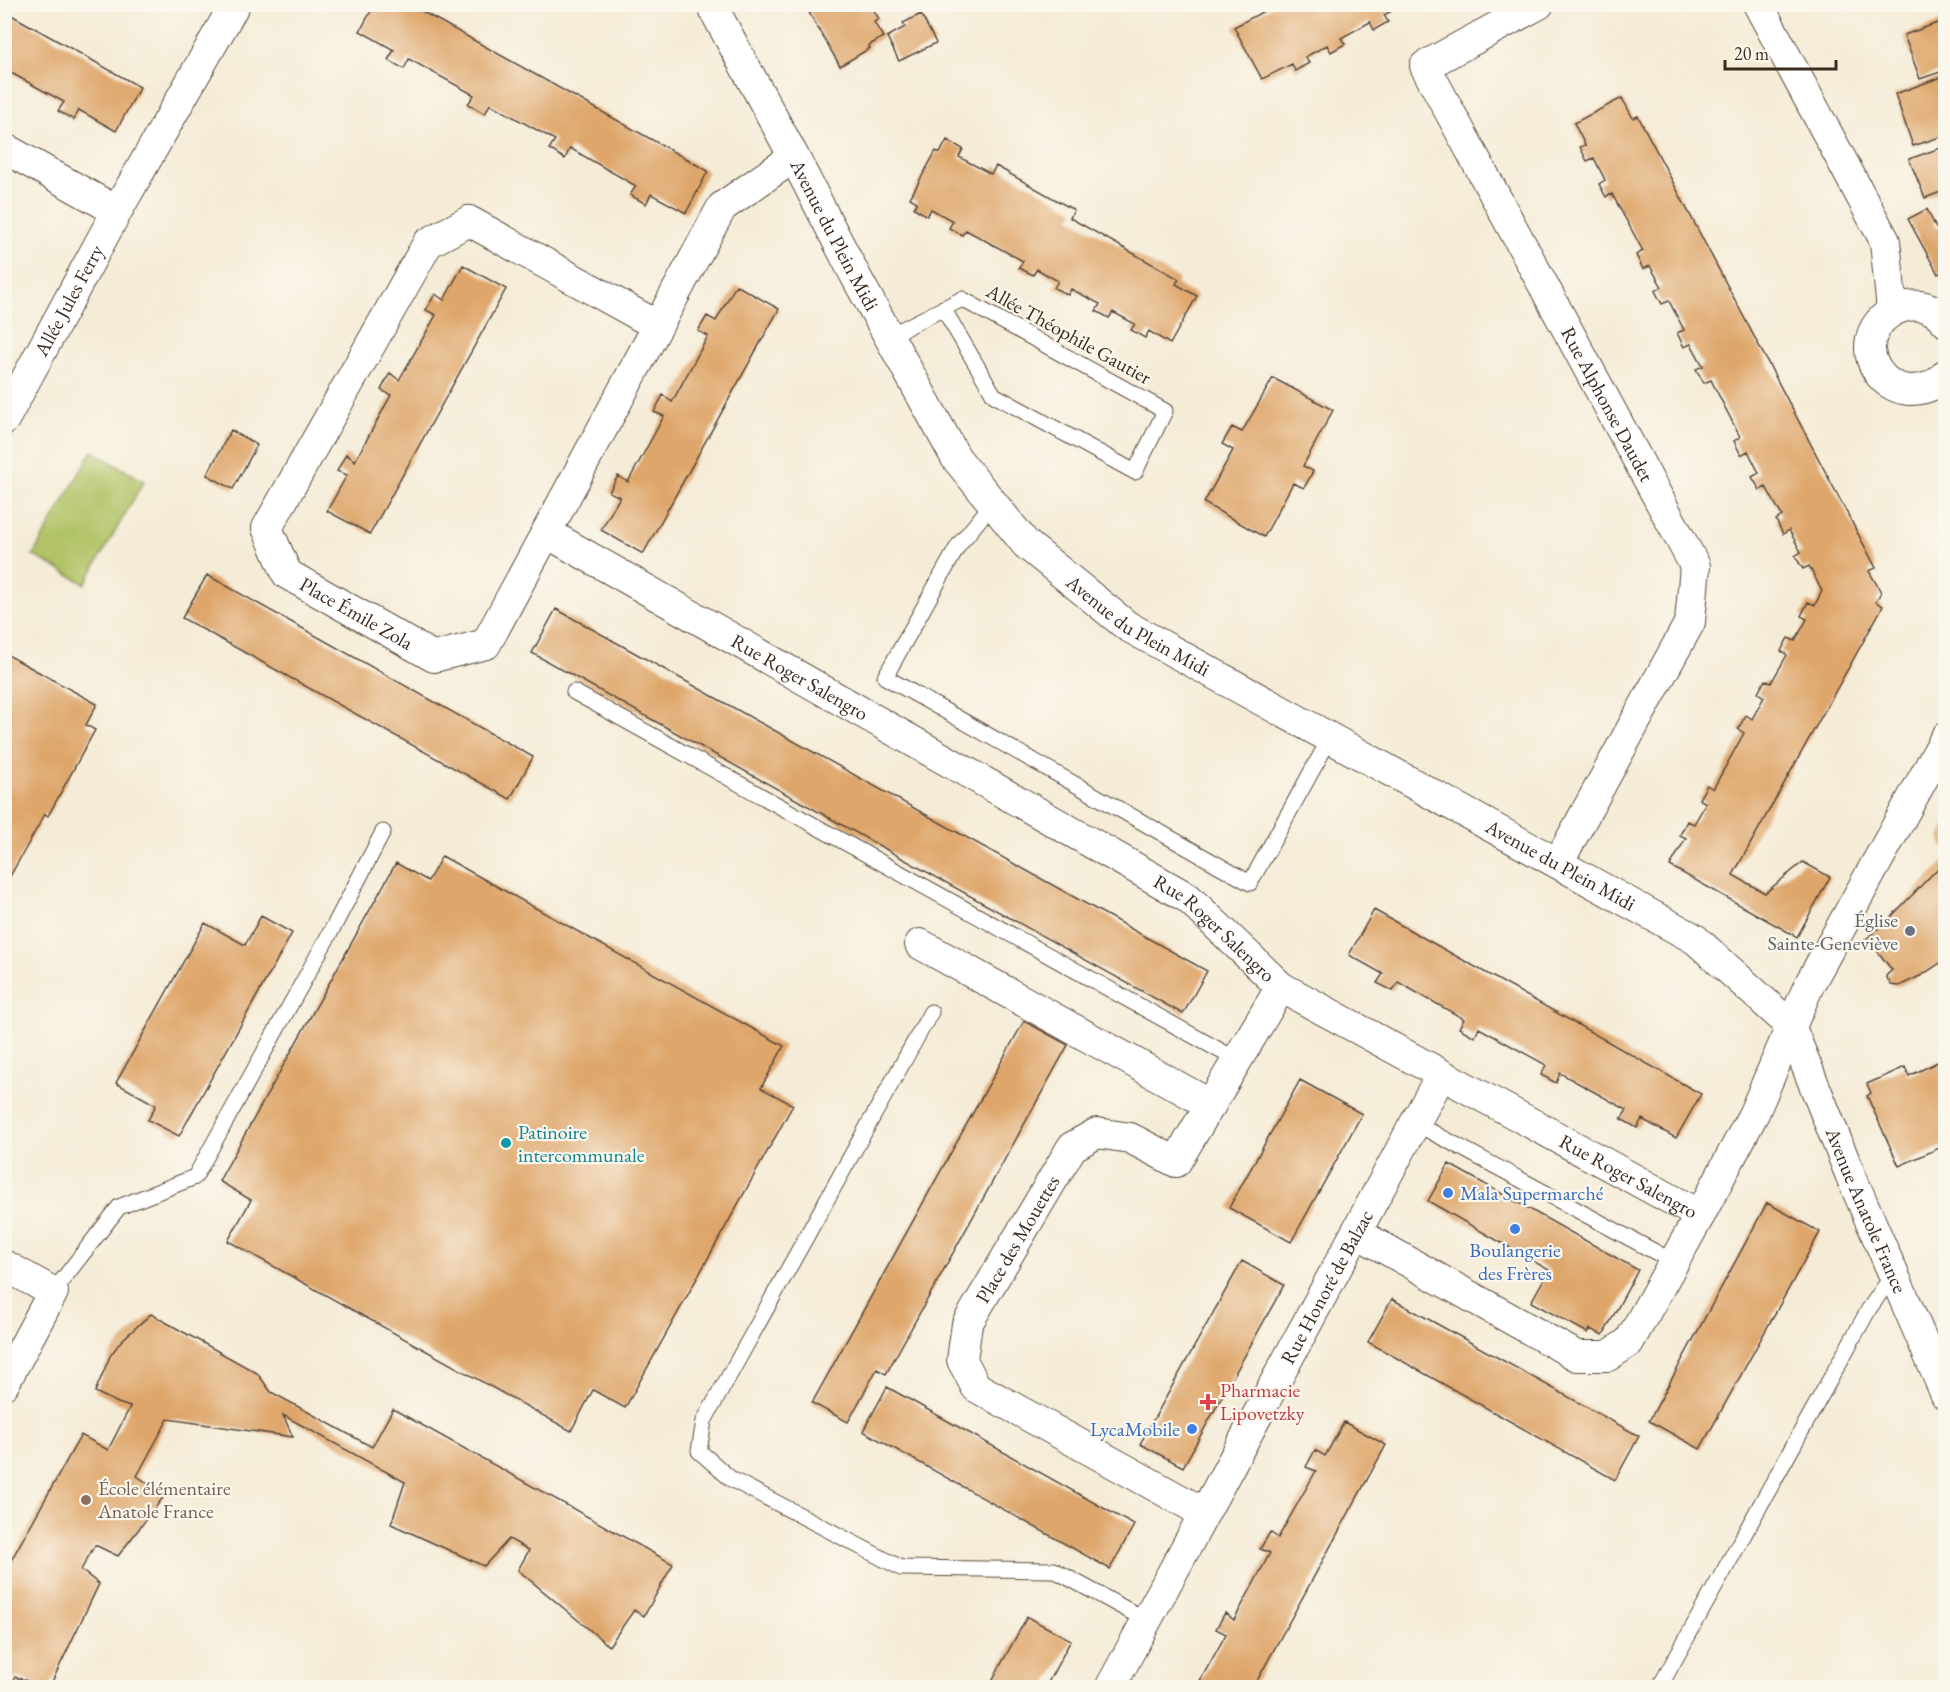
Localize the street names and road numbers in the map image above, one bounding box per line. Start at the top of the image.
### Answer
street label: Avenue du Plein Midi [784,154,885,315]
street label: Allée Jules Ferry [28,240,109,362]
street label: Allée Théophile Gautier [981,277,1156,390]
street label: Rue Alphonse Daudet [1555,322,1660,487]
street label: Avenue du Plein Midi [1060,568,1215,682]
street label: Place Émile Zola [295,571,418,656]
street label: Rue Roger Salengro [727,628,873,726]
street label: Avenue du Plein Midi [1480,813,1640,917]
street label: Rue Roger Salengro [1149,868,1281,988]
street label: Avenue Anatole France [1819,1123,1913,1297]
street label: Rue Roger Salengro [1555,1128,1702,1224]
street label: Place des Mouettes [969,1170,1065,1308]
street label: Rue Honoré de Balzac [1274,1205,1379,1369]

